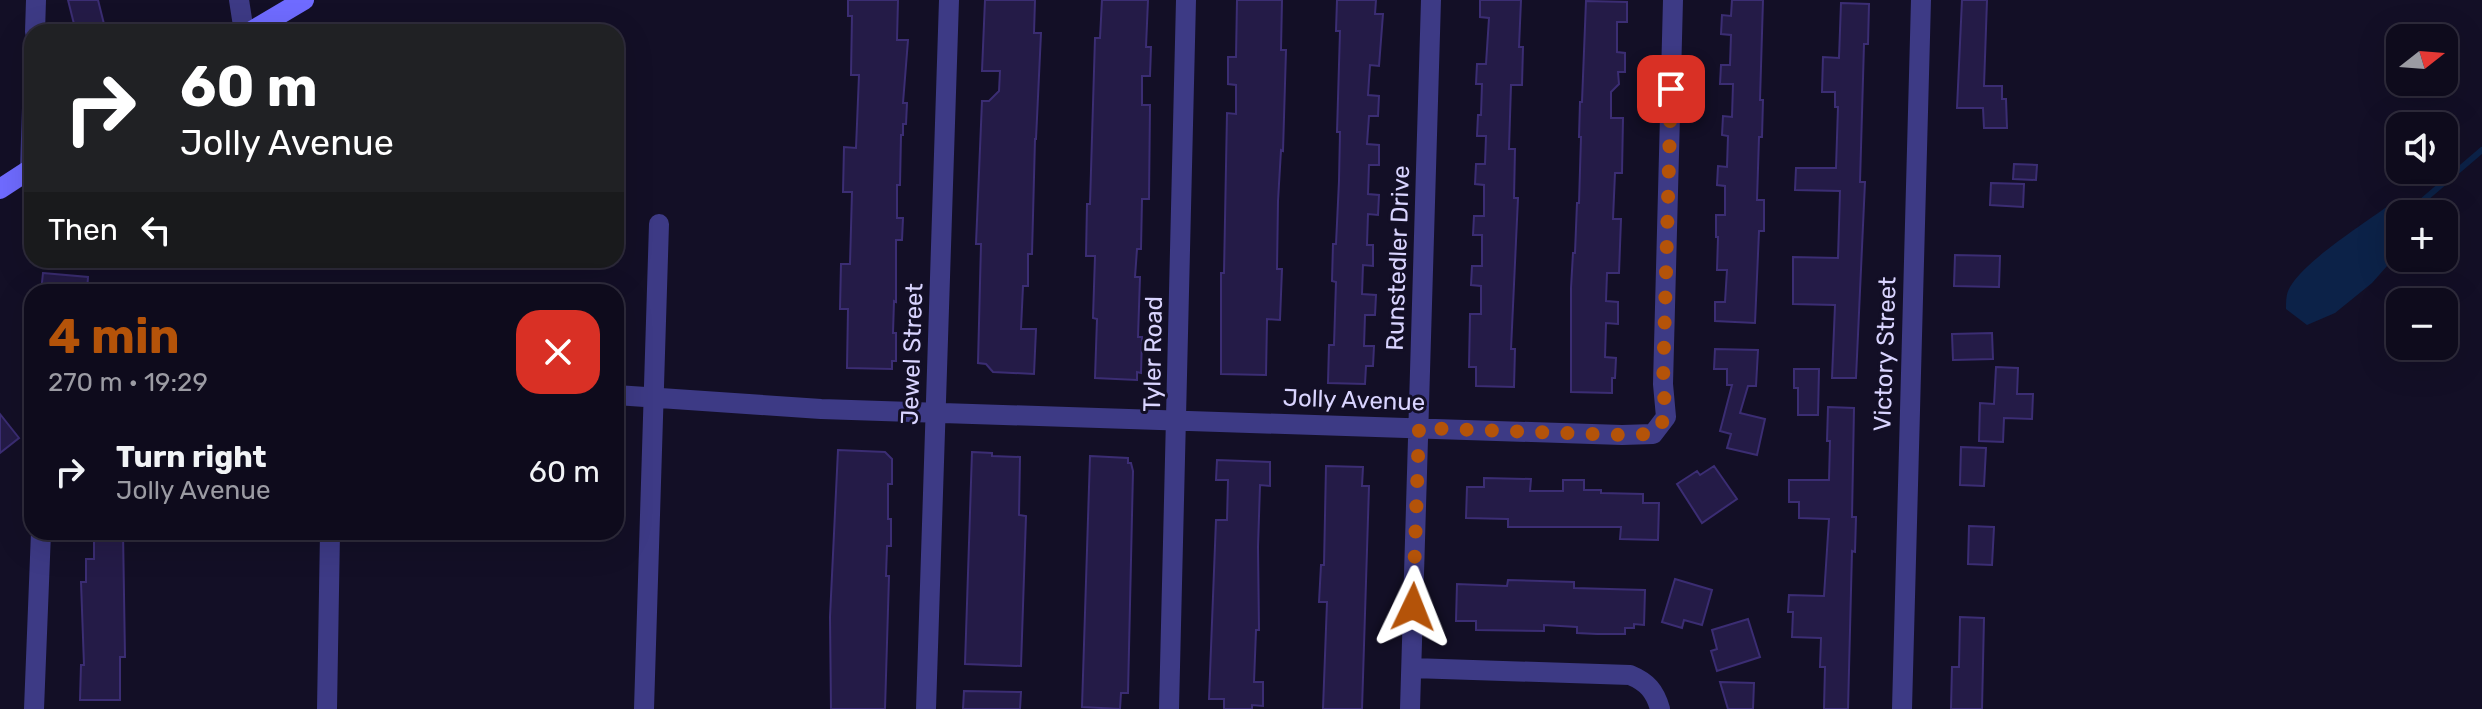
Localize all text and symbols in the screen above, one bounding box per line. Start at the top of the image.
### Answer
north arrow [2386,24,2458,96]
map controls [2386,24,2458,360]
text: 60 m [180,54,318,120]
pin [1637,55,1705,123]
icon: right [48,56,152,160]
icon: arrive [1649,67,1693,111]
button: sound [2386,112,2458,184]
text: Jolly Avenue [180,121,394,164]
street label: Runstedler Drive [1381,165,1415,351]
button: + [2386,200,2458,272]
icon: left [134,208,178,252]
text: Then [48,212,118,248]
street label: Victory Street [1868,276,1902,432]
street label: Jewel Street [896,283,928,425]
button: − [2386,288,2458,360]
street label: Tyler Road [1138,296,1168,412]
text: 4 min [48,308,180,365]
button: close [516,310,600,394]
text: 270 m · 19:29 [48,367,208,398]
street label: Jolly Avenue [1282,384,1426,416]
text: Turn right [116,439,267,475]
icon: right [48,450,92,494]
text: 60 m [529,454,600,490]
text: Jolly Avenue [116,475,270,506]
position arrow [1371,565,1455,649]

